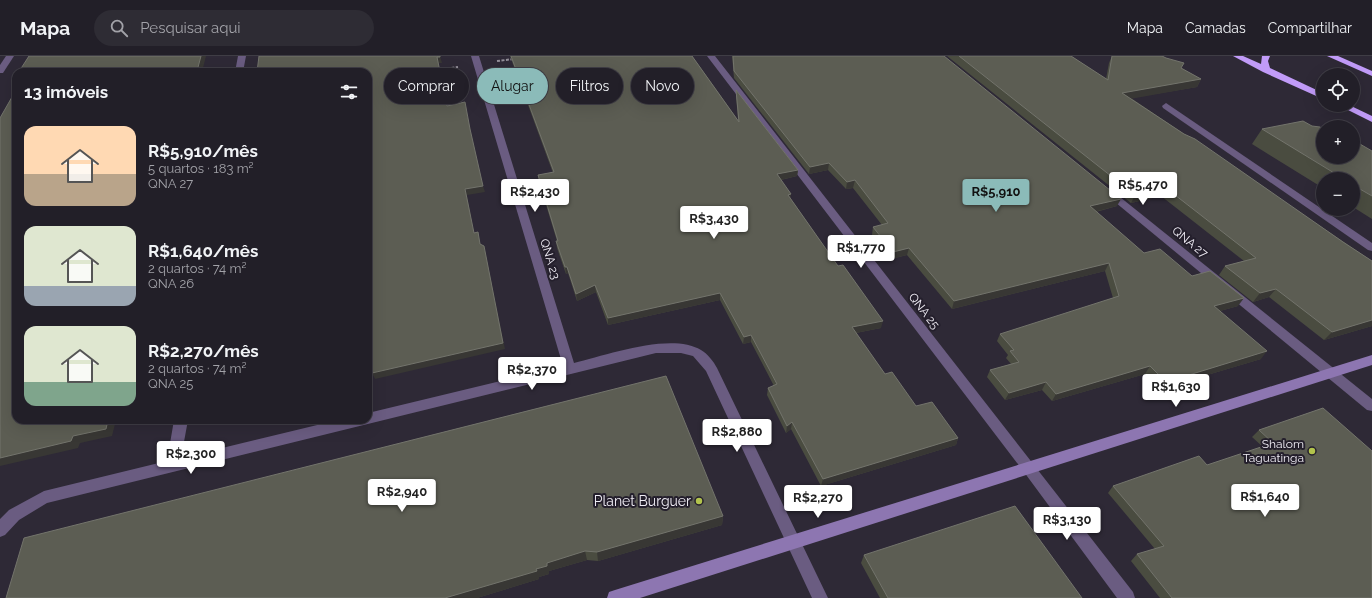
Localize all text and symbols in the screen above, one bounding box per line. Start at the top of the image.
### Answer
search box [94,10,374,46]
text: Mapa [20,17,70,39]
icon: search [108,17,130,39]
text: Pesquisar aqui [140,19,241,37]
text: Mapa [1127,20,1163,36]
text: Camadas [1185,20,1246,36]
text: Compartilhar [1268,20,1352,36]
chip: Comprar [384,68,469,104]
chip: Alugar [477,68,548,104]
chip: Filtros [556,68,623,104]
chip: Novo [631,68,694,104]
map controls [1316,68,1360,216]
button: locate [1316,68,1360,112]
icon: filters [338,81,360,103]
text: 13 imóveis [24,82,108,102]
button: + [1316,120,1360,164]
text: R$5,910/mês [148,141,258,161]
icon: home [56,142,104,190]
text: 5 quartos · 183 m² [148,161,254,176]
pin: R$5,470 [1106,172,1180,206]
button: − [1316,172,1360,216]
text: QNA 27 [148,176,193,191]
text: R$5,470 [1118,177,1168,192]
pin: R$2,430 [498,179,572,213]
pin: R$5,910 [959,179,1033,213]
text: R$2,430 [510,184,560,199]
text: R$5,910 [971,184,1021,199]
pin: R$3,430 [677,206,751,240]
text: R$3,430 [689,211,739,226]
street label: QNA 27 [1169,223,1211,261]
pin: R$1,770 [824,235,898,269]
street label: QNA 23 [537,237,563,281]
text: R$1,770 [837,240,885,255]
text: R$1,640/mês [148,241,258,261]
icon: home [56,242,104,290]
text: 2 quartos · 74 m² [148,261,247,276]
text: QNA 26 [148,276,194,291]
street label: QNA 25 [906,290,943,332]
text: R$2,270/mês [148,341,259,361]
icon: home [56,342,104,390]
pin: R$2,370 [495,357,569,391]
text: 2 quartos · 74 m² [148,361,247,376]
text: R$2,370 [507,362,557,377]
pin: R$1,630 [1139,374,1213,408]
text: QNA 25 [148,376,193,391]
text: R$1,630 [1151,379,1201,394]
pin: R$2,880 [700,419,774,453]
text: R$2,880 [712,424,762,439]
place label: Shalom Taguatinga [1243,437,1304,465]
pin: R$2,300 [154,441,228,475]
text: R$2,300 [166,446,216,461]
marker: Shalom Taguatinga [1307,446,1317,456]
pin: R$2,940 [365,479,439,513]
text: R$2,940 [377,484,427,499]
pin: R$1,640 [1228,484,1302,518]
pin: R$2,270 [781,485,855,519]
text: R$1,640 [1240,489,1290,504]
text: R$2,270 [793,490,843,505]
place label: Planet Burguer [594,493,691,509]
marker: Planet Burguer [694,496,704,506]
pin: R$3,130 [1030,507,1104,541]
text: R$3,130 [1043,512,1091,527]

